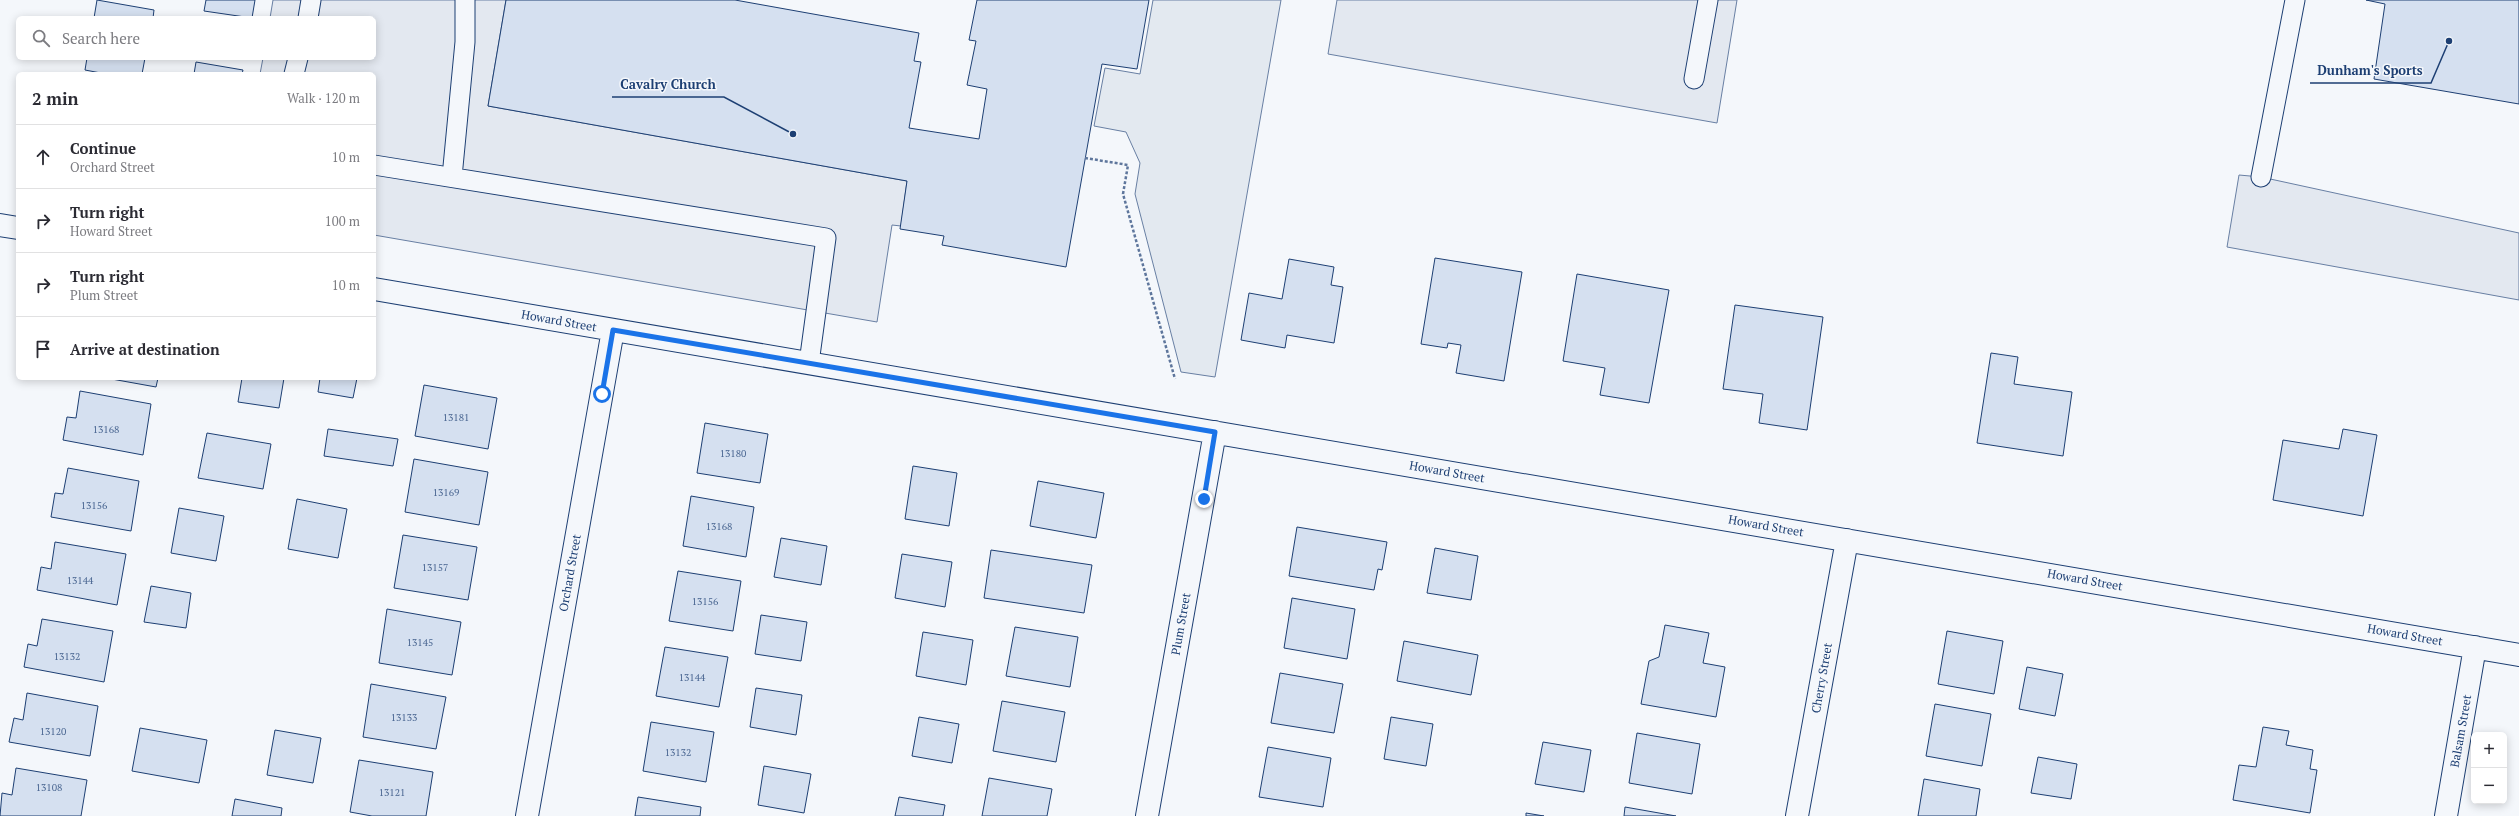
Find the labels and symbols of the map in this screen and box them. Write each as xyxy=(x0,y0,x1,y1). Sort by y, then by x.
callout: Dunham's Sports xyxy=(2310,58,2431,83)
text: Dunham's Sports xyxy=(2317,61,2423,79)
callout: Cavalry Church xyxy=(612,72,724,97)
text: Cavalry Church xyxy=(620,75,716,93)
street label: Howard Street xyxy=(520,307,598,335)
route start xyxy=(593,385,611,403)
house number: 13181 xyxy=(443,411,469,424)
house number: 13168 xyxy=(93,423,119,436)
house number: 13180 xyxy=(720,447,746,460)
street label: Howard Street xyxy=(1408,458,1486,486)
house number: 13169 xyxy=(433,486,459,499)
route end xyxy=(1195,490,1213,508)
house number: 13156 xyxy=(81,499,108,512)
street label: Howard Street xyxy=(1727,512,1805,540)
house number: 13168 xyxy=(706,520,732,533)
street label: Orchard Street xyxy=(555,532,584,613)
house number: 13157 xyxy=(422,561,448,574)
street label: Howard Street xyxy=(2046,566,2124,594)
house number: 13144 xyxy=(67,574,94,587)
street label: Plum Street xyxy=(1168,591,1193,656)
house number: 13156 xyxy=(692,595,719,608)
street label: Howard Street xyxy=(2366,621,2444,649)
house number: 13145 xyxy=(407,636,433,649)
street label: Cherry Street xyxy=(1808,641,1835,714)
house number: 13132 xyxy=(54,650,80,663)
house number: 13144 xyxy=(679,671,706,684)
street label: Balsam Street xyxy=(2447,693,2474,768)
house number: 13133 xyxy=(391,711,417,724)
house number: 13120 xyxy=(40,725,66,738)
house number: 13132 xyxy=(665,746,691,759)
house number: 13108 xyxy=(36,781,62,794)
house number: 13121 xyxy=(379,786,405,799)

